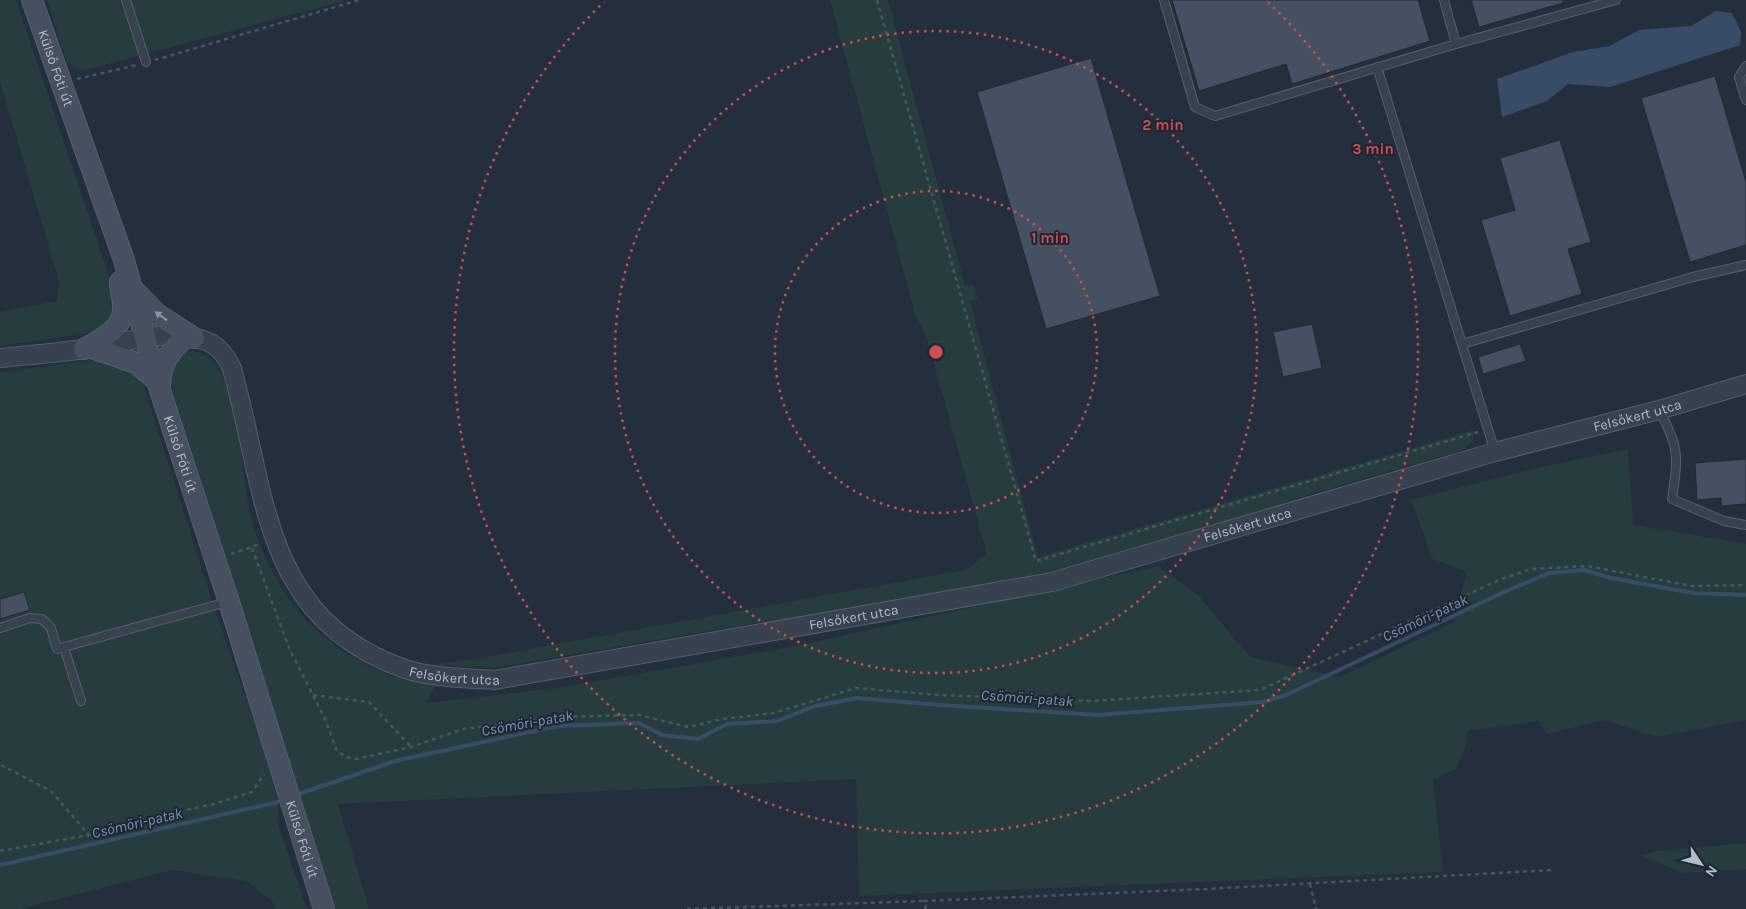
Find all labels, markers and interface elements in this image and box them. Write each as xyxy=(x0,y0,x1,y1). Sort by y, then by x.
street label: Külső Fóti út xyxy=(34,27,77,109)
text: 2 min xyxy=(1142,116,1184,134)
text: 3 min xyxy=(1352,140,1394,158)
text: 1 min xyxy=(1031,229,1069,247)
one-way arrow xyxy=(154,311,168,321)
centre of rings xyxy=(927,343,945,361)
street label: Felsőkert utca xyxy=(1592,396,1684,435)
street label: Külső Fóti út xyxy=(160,413,201,495)
street label: Felsőkert utca xyxy=(1202,504,1293,546)
water label: Csömöri-patak xyxy=(1379,590,1471,646)
street label: Felsőkert utca xyxy=(808,601,900,634)
street label: Felsőkert utca xyxy=(407,663,501,689)
water label: Csömöri-patak xyxy=(980,686,1074,710)
water label: Csömöri-patak xyxy=(480,706,574,740)
street label: Külső Fóti út xyxy=(282,798,322,880)
water label: Csömöri-patak xyxy=(90,804,184,842)
north arrow xyxy=(1676,839,1726,889)
text: N xyxy=(1701,862,1721,880)

